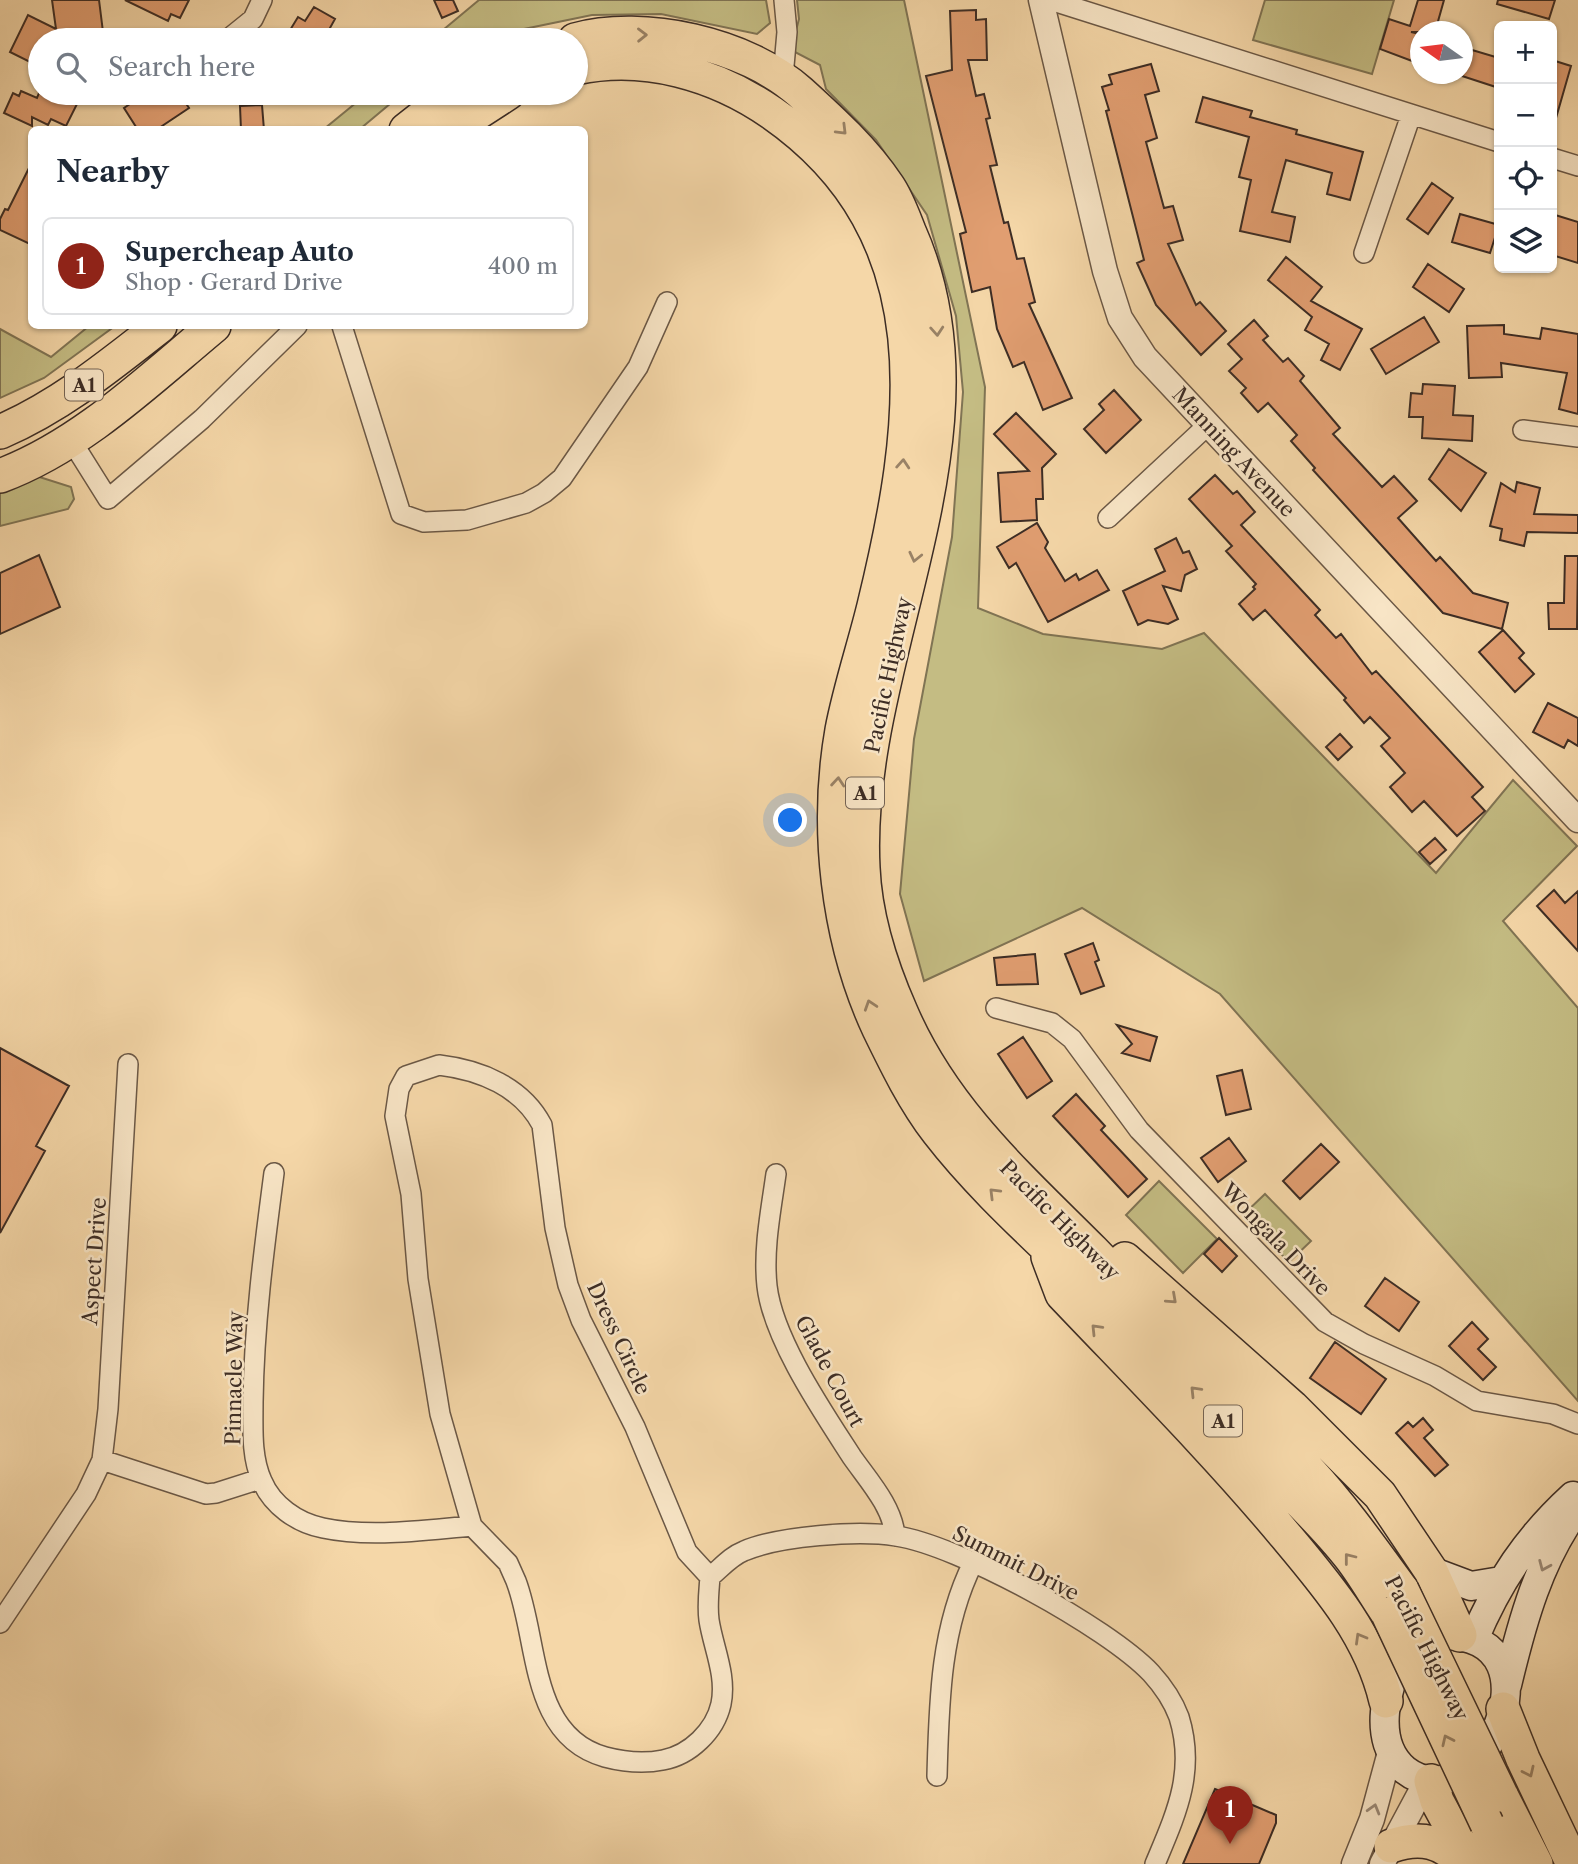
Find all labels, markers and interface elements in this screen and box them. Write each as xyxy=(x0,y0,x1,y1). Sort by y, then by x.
north arrow xyxy=(1410,21,1473,84)
map controls xyxy=(1494,21,1557,273)
button: + xyxy=(1494,21,1557,84)
search box xyxy=(28,28,588,105)
one-way arrow xyxy=(637,28,648,43)
icon: search xyxy=(52,48,90,86)
text: Search here xyxy=(108,51,255,83)
button: − xyxy=(1494,84,1557,147)
one-way arrow xyxy=(833,121,846,134)
button: locate xyxy=(1494,147,1557,210)
text: Nearby xyxy=(56,153,169,190)
button: layers xyxy=(1494,210,1557,273)
text: Supercheap Auto xyxy=(125,236,354,268)
text: 1 xyxy=(76,252,86,280)
text: 400 m xyxy=(488,252,558,280)
text: Shop · Gerard Drive xyxy=(125,268,343,296)
one-way arrow xyxy=(929,326,944,337)
road number: A1 xyxy=(65,370,103,400)
street label: Manning Avenue xyxy=(1167,382,1301,522)
one-way arrow xyxy=(895,458,910,469)
one-way arrow xyxy=(908,551,923,563)
street label: Pacific Highway xyxy=(859,594,917,755)
one-way arrow xyxy=(830,777,845,788)
road number: A1 xyxy=(846,778,884,808)
your location xyxy=(773,803,807,837)
one-way arrow xyxy=(864,1000,879,1012)
street label: Pacific Highway xyxy=(995,1155,1125,1285)
street label: Wongala Drive xyxy=(1215,1177,1336,1300)
one-way arrow xyxy=(990,1189,1003,1202)
street label: Aspect Drive xyxy=(77,1196,111,1327)
street label: Dress Circle xyxy=(582,1278,656,1398)
one-way arrow xyxy=(1164,1291,1177,1304)
street label: Pinnacle Way xyxy=(220,1310,248,1446)
street label: Glade Court xyxy=(790,1311,870,1432)
one-way arrow xyxy=(1092,1325,1104,1338)
one-way arrow xyxy=(1190,1387,1203,1400)
road number: A1 xyxy=(1204,1406,1242,1436)
street label: Summit Drive xyxy=(949,1520,1083,1606)
one-way arrow xyxy=(1345,1553,1358,1566)
one-way arrow xyxy=(1538,1558,1552,1571)
street label: Pacific Highway xyxy=(1380,1571,1474,1725)
one-way arrow xyxy=(1355,1633,1368,1646)
one-way arrow xyxy=(1441,1735,1455,1747)
one-way arrow xyxy=(1521,1765,1535,1777)
pin: 1 xyxy=(1207,1786,1253,1844)
one-way arrow xyxy=(1366,1803,1381,1815)

